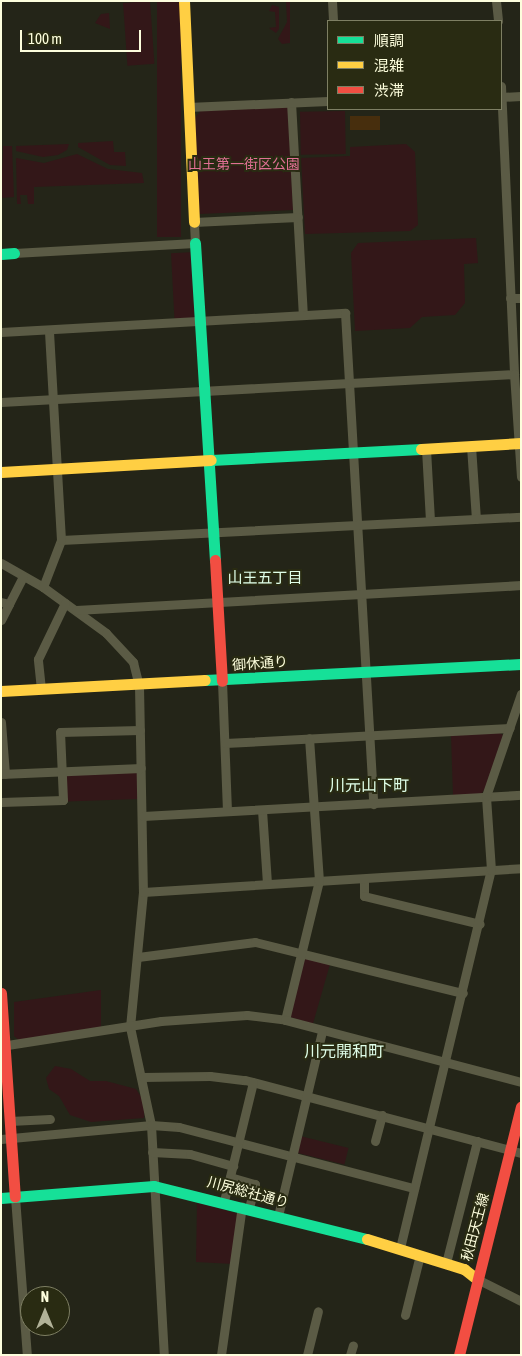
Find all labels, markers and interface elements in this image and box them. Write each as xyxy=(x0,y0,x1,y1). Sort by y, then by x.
scale bar xyxy=(22,20,144,52)
legend xyxy=(327,20,502,110)
text: 100 m xyxy=(28,30,62,47)
text: 順調 xyxy=(374,32,404,49)
text: 混雑 xyxy=(374,57,404,74)
text: 渋滞 xyxy=(374,82,404,99)
park label: 山王第一街区公園 xyxy=(188,156,300,172)
district label: 山王五丁目 xyxy=(228,569,302,587)
street label: 御休通り xyxy=(231,653,289,673)
district label: 川元山下町 xyxy=(329,775,409,795)
district label: 川元開和町 xyxy=(304,1041,384,1061)
street label: 川尻総社通り xyxy=(205,1173,291,1211)
street label: 秋田天王線 xyxy=(458,1191,492,1263)
north arrow xyxy=(20,1286,70,1336)
text: N xyxy=(41,1289,49,1305)

